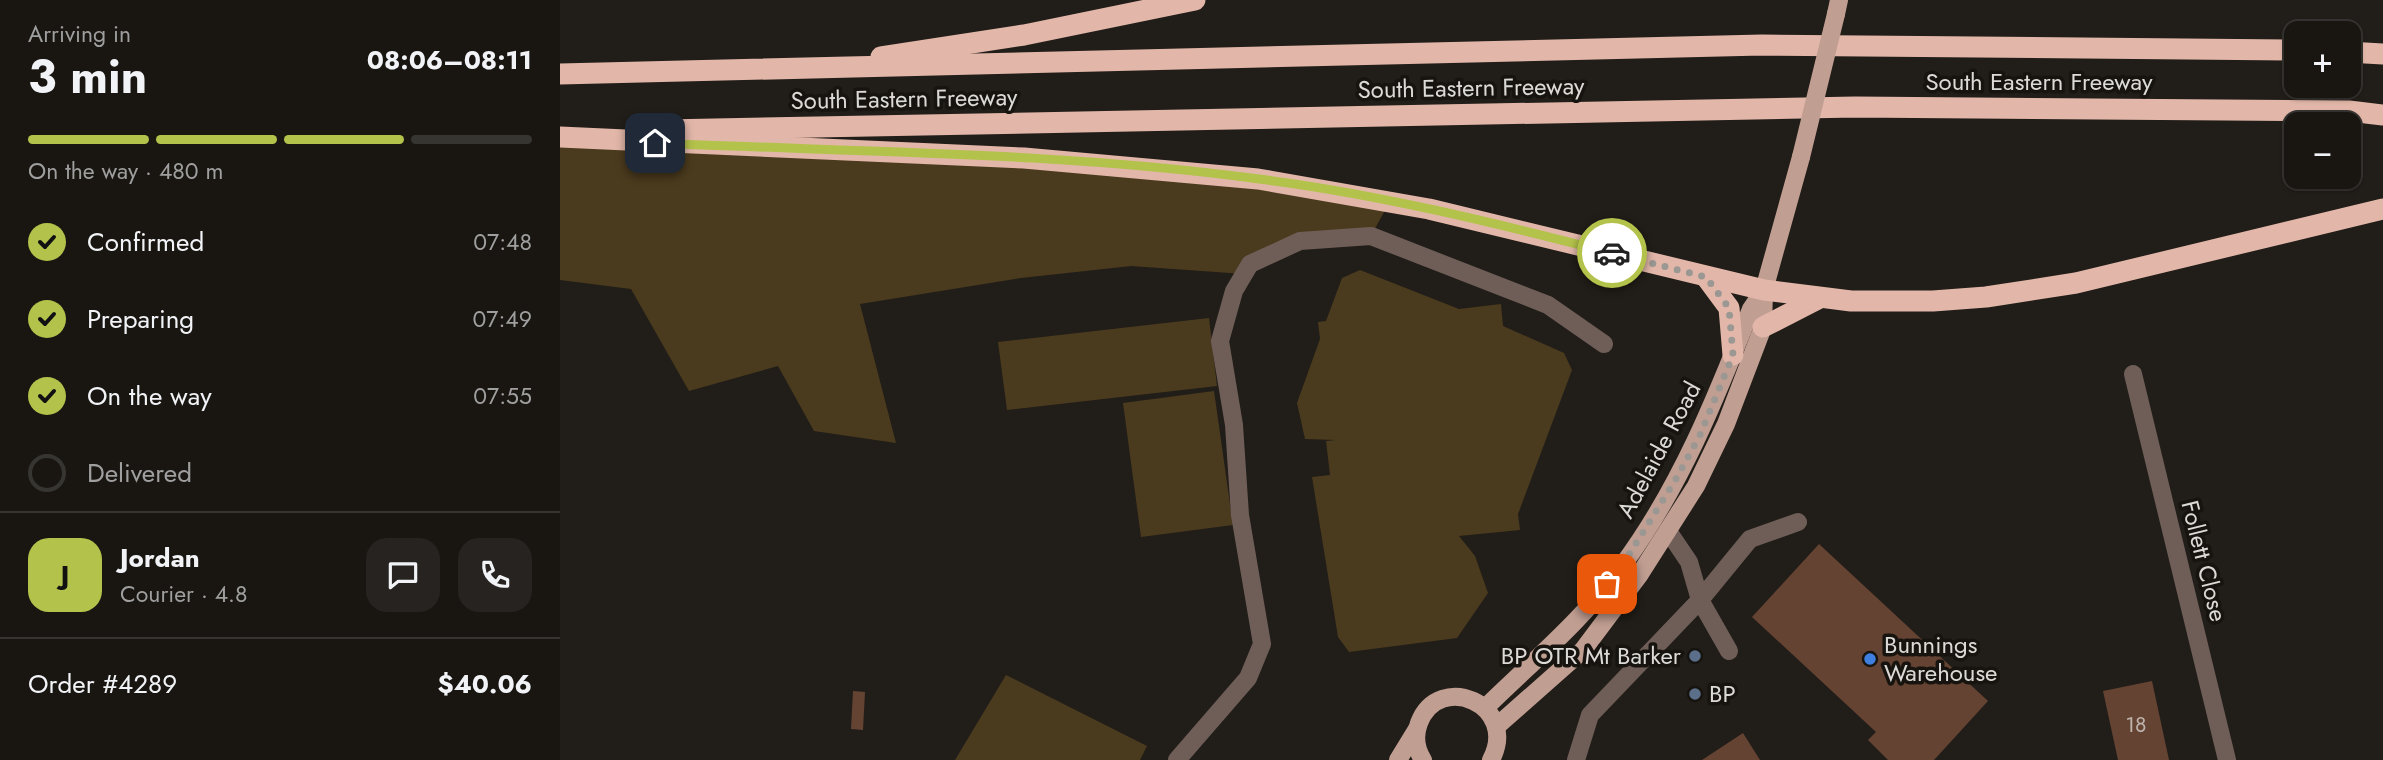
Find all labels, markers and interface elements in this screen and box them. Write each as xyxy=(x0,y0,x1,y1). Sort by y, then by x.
text: Arriving in xyxy=(28,17,131,51)
map controls xyxy=(2284,21,2361,189)
button: + xyxy=(2284,21,2361,98)
text: 08:06–08:11 xyxy=(367,41,532,79)
text: 3 min xyxy=(28,44,147,110)
street label: South Eastern Freeway xyxy=(1925,64,2153,99)
street label: South Eastern Freeway xyxy=(1357,68,1585,107)
street label: South Eastern Freeway xyxy=(790,79,1018,118)
button: − xyxy=(2284,112,2361,189)
pin xyxy=(625,113,685,173)
icon: home xyxy=(636,124,674,162)
text: On the way · 480 m xyxy=(28,154,224,188)
courier xyxy=(1577,218,1647,288)
icon: check xyxy=(28,223,66,261)
text: Confirmed xyxy=(87,223,204,261)
text: 07:48 xyxy=(473,225,532,259)
icon: car xyxy=(1593,234,1631,272)
icon: check xyxy=(28,300,66,338)
text: Preparing xyxy=(87,300,194,338)
text: 07:49 xyxy=(473,302,532,336)
street label: Adelaide Road xyxy=(1608,375,1709,524)
icon: check xyxy=(28,377,66,415)
text: On the way xyxy=(87,377,212,415)
text: 07:55 xyxy=(473,379,532,413)
text: Delivered xyxy=(87,454,192,492)
street label: Follett Close xyxy=(2173,497,2236,625)
button: chat xyxy=(366,538,440,612)
button: phone xyxy=(458,538,532,612)
text: Jordan xyxy=(120,539,200,577)
pin xyxy=(1577,554,1637,614)
text: J xyxy=(61,556,69,594)
icon: bag xyxy=(1588,565,1626,603)
text: Courier · 4.8 xyxy=(120,577,248,611)
place label: Bunnings Warehouse xyxy=(1884,627,1997,690)
place label: BP OTR Mt Barker xyxy=(1501,638,1682,673)
marker: BP OTR Mt Barker xyxy=(1687,648,1703,664)
marker: Bunnings Warehouse xyxy=(1862,651,1878,667)
text: Order #4289 xyxy=(28,665,177,703)
text: $40.06 xyxy=(437,665,532,703)
place label: BP xyxy=(1709,676,1736,711)
marker: BP xyxy=(1687,686,1703,702)
house number: 18 xyxy=(2126,710,2146,740)

